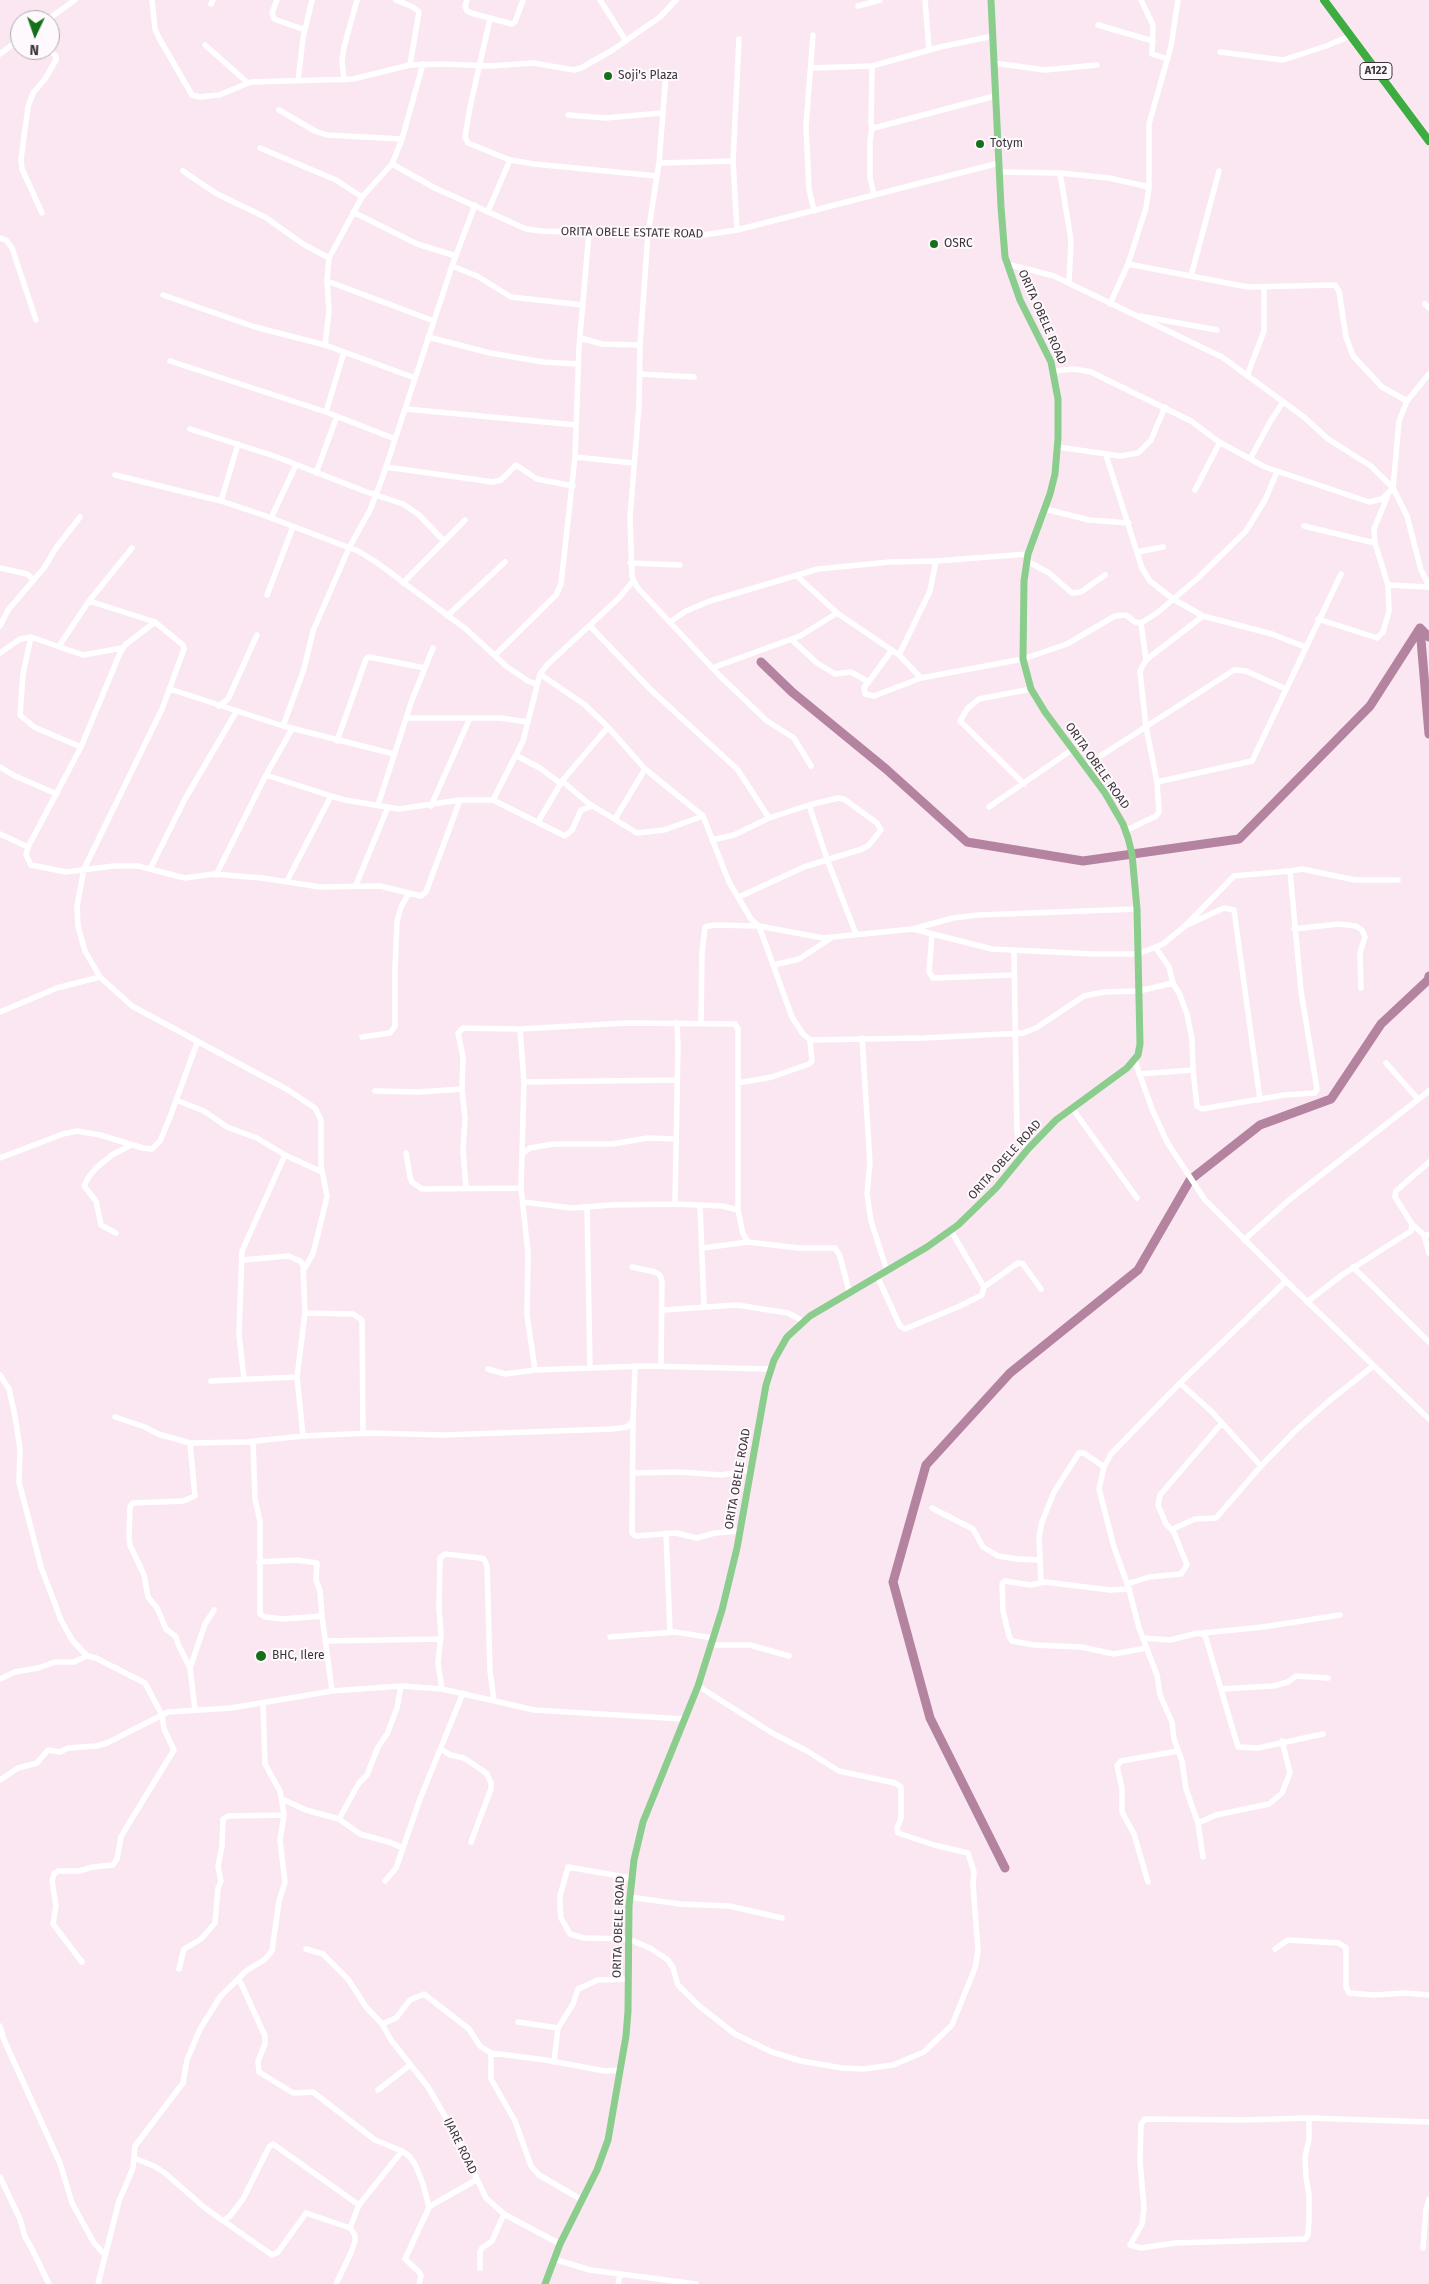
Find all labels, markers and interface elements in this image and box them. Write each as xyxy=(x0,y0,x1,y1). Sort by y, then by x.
north arrow xyxy=(10,10,60,60)
text: N xyxy=(29,41,39,58)
road number: A122 xyxy=(1360,62,1392,80)
place label: Soji's Plaza xyxy=(618,69,678,83)
marker: Soji's Plaza xyxy=(602,70,614,82)
place label: Totym xyxy=(990,137,1023,151)
marker: Totym xyxy=(974,138,986,150)
street label: ORITA OBELE ESTATE ROAD xyxy=(561,225,703,241)
place label: OSRC xyxy=(944,237,973,251)
marker: OSRC xyxy=(928,238,940,250)
street label: ORITA OBELE ROAD xyxy=(1015,267,1069,367)
street label: ORITA OBELE ROAD xyxy=(1062,720,1132,812)
street label: ORITA OBELE ROAD xyxy=(965,1117,1045,1203)
street label: ORITA OBELE ROAD xyxy=(722,1427,754,1531)
marker: BHC, Ilere xyxy=(254,1649,268,1663)
place label: BHC, Ilere xyxy=(272,1649,325,1663)
street label: ORITA OBELE ROAD xyxy=(610,1876,628,1978)
street label: IJARE ROAD xyxy=(440,2115,480,2177)

